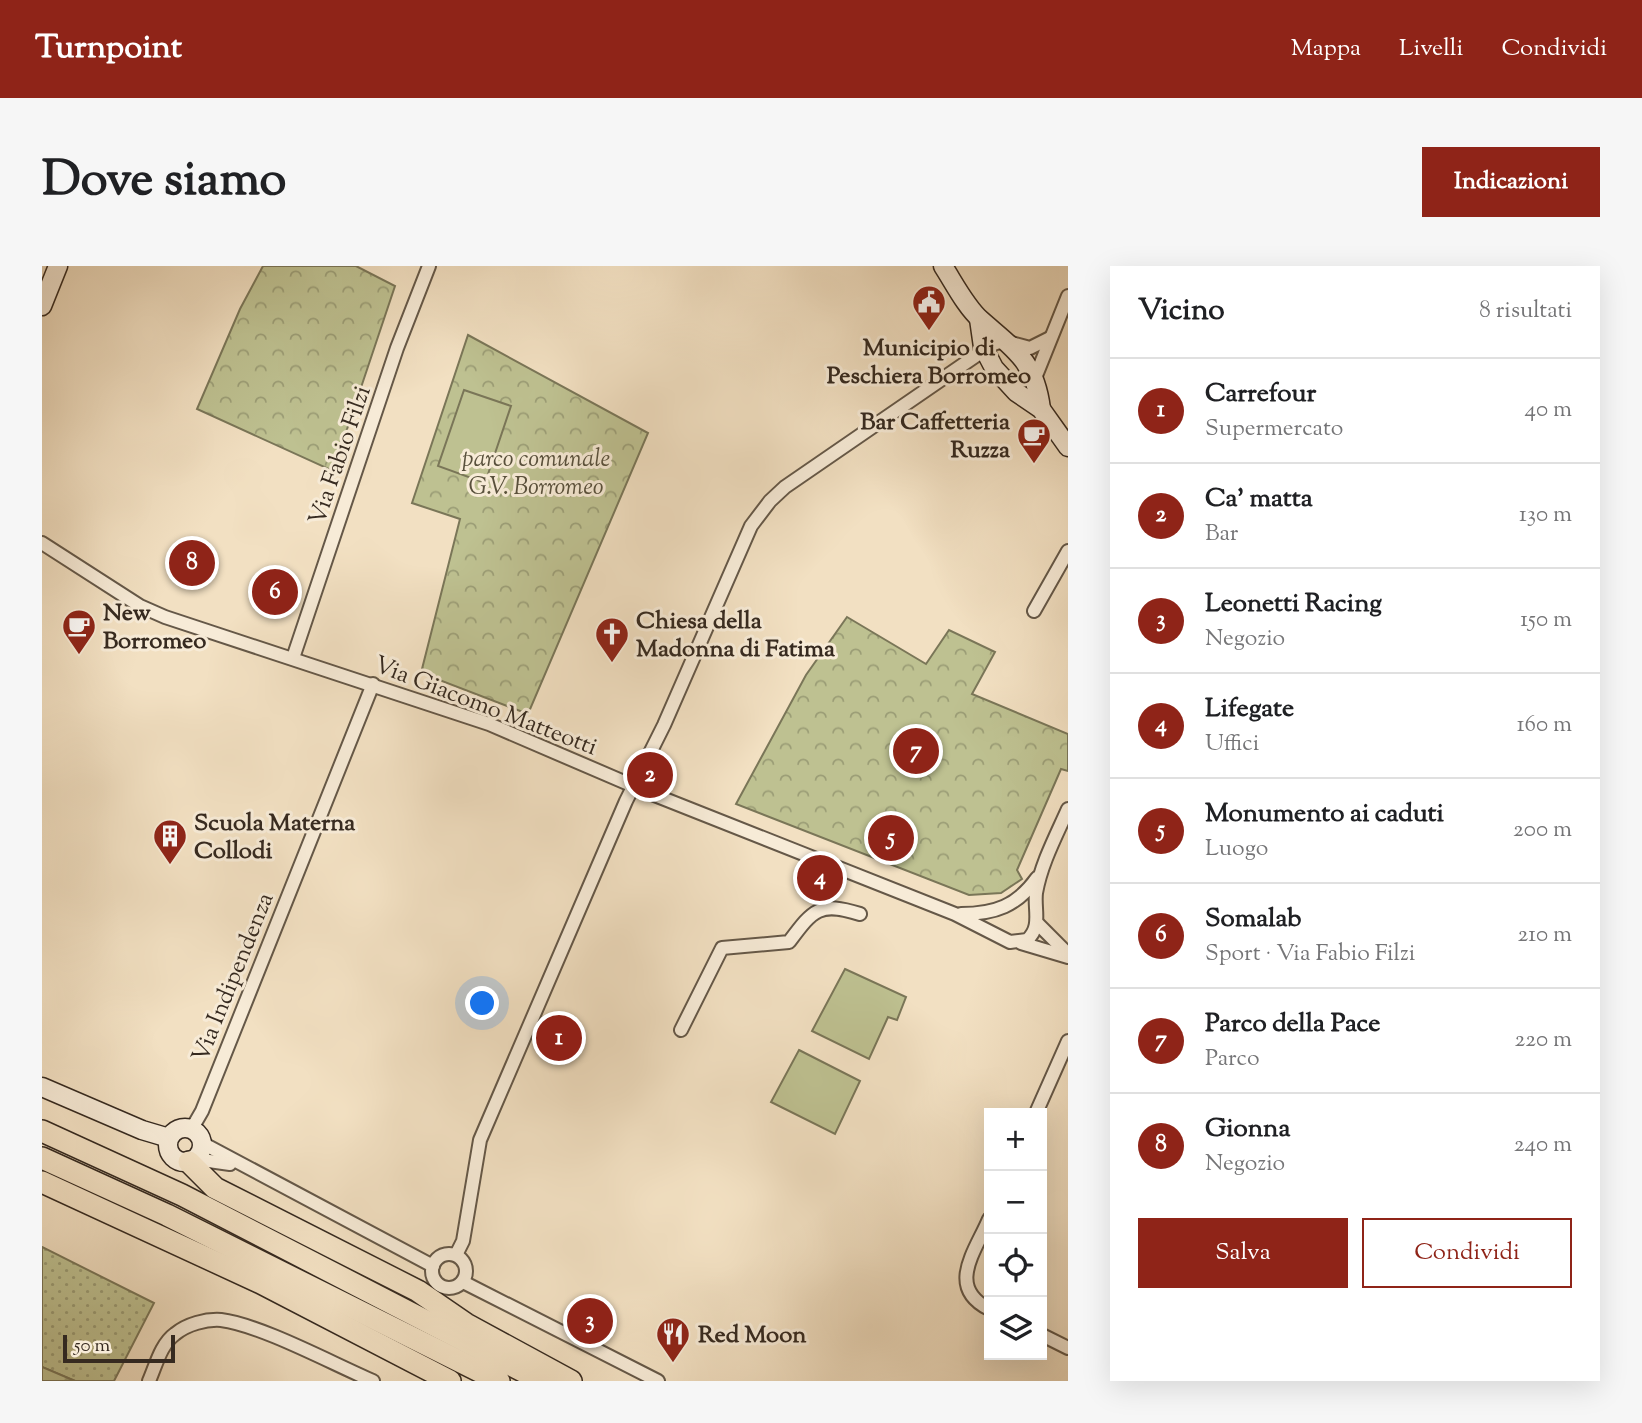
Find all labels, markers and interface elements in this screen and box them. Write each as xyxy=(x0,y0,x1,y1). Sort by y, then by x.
text: Turnpoint xyxy=(35,25,182,73)
text: Mappa xyxy=(1291,32,1361,66)
text: Livelli xyxy=(1399,32,1463,66)
text: Condividi xyxy=(1501,32,1607,66)
text: Dove siamo xyxy=(42,147,286,217)
button: Indicazioni xyxy=(1422,147,1600,217)
public building icon: Municipio di Peschiera Borromeo xyxy=(910,283,948,332)
text: Vicino xyxy=(1138,290,1225,333)
text: 8 risultati xyxy=(1479,295,1572,328)
place label: Municipio di Peschiera Borromeo xyxy=(827,332,1031,394)
text: Carrefour xyxy=(1205,376,1316,413)
street label: Via Fabio Filzi xyxy=(301,381,381,530)
text: 1 xyxy=(1157,394,1165,427)
text: 40 m xyxy=(1525,394,1572,427)
place label: Bar Caffetteria Ruzza xyxy=(860,406,1011,468)
text: Supermercato xyxy=(1205,413,1343,446)
cafe icon: Bar Caffetteria Ruzza xyxy=(1015,416,1053,465)
park label: parco comunale G.V. Borromeo xyxy=(462,443,610,505)
text: Ca' matta xyxy=(1205,481,1313,518)
text: 2 xyxy=(1156,499,1166,532)
text: 130 m xyxy=(1519,499,1572,532)
text: Bar xyxy=(1205,518,1238,551)
pin: 8 xyxy=(169,537,215,589)
pin: 6 xyxy=(252,566,298,618)
text: Leonetti Racing xyxy=(1205,586,1382,623)
place label: New Borromeo xyxy=(103,597,206,659)
text: 3 xyxy=(1156,604,1166,637)
text: 150 m xyxy=(1520,604,1572,637)
place label: Chiesa della Madonna di Fatima xyxy=(636,605,836,667)
cafe icon: New Borromeo xyxy=(60,607,98,656)
church icon: Chiesa della Madonna di Fatima xyxy=(593,615,631,664)
text: Negozio xyxy=(1205,623,1285,656)
street label: Via Giacomo Matteotti xyxy=(369,649,602,765)
text: Lifegate xyxy=(1205,691,1294,728)
text: 4 xyxy=(1155,709,1167,742)
text: 160 m xyxy=(1517,709,1572,742)
pin: 7 xyxy=(893,725,939,777)
text: Uffici xyxy=(1205,728,1259,761)
pin: 2 xyxy=(627,749,673,801)
text: Monumento ai caduti xyxy=(1205,796,1444,833)
place label: Scuola Materna Collodi xyxy=(194,807,356,869)
pin: 5 xyxy=(868,812,914,864)
text: 5 xyxy=(1157,814,1165,847)
text: 200 m xyxy=(1513,814,1572,847)
building icon: Scuola Materna Collodi xyxy=(151,817,189,866)
text: Luogo xyxy=(1205,833,1268,866)
pin: 4 xyxy=(797,852,843,904)
street label: Via Indipendenza xyxy=(184,888,283,1068)
text: Somalab xyxy=(1205,901,1301,938)
text: 6 xyxy=(1155,919,1167,952)
text: 210 m xyxy=(1518,919,1572,952)
text: Sport · Via Fabio Filzi xyxy=(1205,938,1415,971)
your location xyxy=(465,986,499,1020)
text: Parco della Pace xyxy=(1205,1006,1380,1043)
pin: 1 xyxy=(536,1012,582,1064)
text: 7 xyxy=(1155,1024,1167,1057)
text: 220 m xyxy=(1514,1024,1572,1057)
text: Parco xyxy=(1205,1043,1260,1076)
map controls xyxy=(984,1108,1047,1360)
button: + xyxy=(984,1108,1047,1171)
text: Gionna xyxy=(1205,1111,1290,1148)
text: 8 xyxy=(1155,1129,1167,1162)
text: 240 m xyxy=(1514,1129,1572,1162)
text: Negozio xyxy=(1205,1148,1285,1181)
button: − xyxy=(984,1171,1047,1234)
button: Salva xyxy=(1138,1218,1348,1288)
button: Condividi xyxy=(1362,1218,1572,1288)
button: locate xyxy=(984,1234,1047,1297)
pin: 3 xyxy=(567,1295,613,1347)
button: layers xyxy=(984,1297,1047,1360)
restaurant icon: Red Moon xyxy=(654,1315,692,1364)
place label: Red Moon xyxy=(698,1319,807,1353)
scale bar xyxy=(63,1332,175,1364)
text: 50 m xyxy=(74,1333,110,1360)

